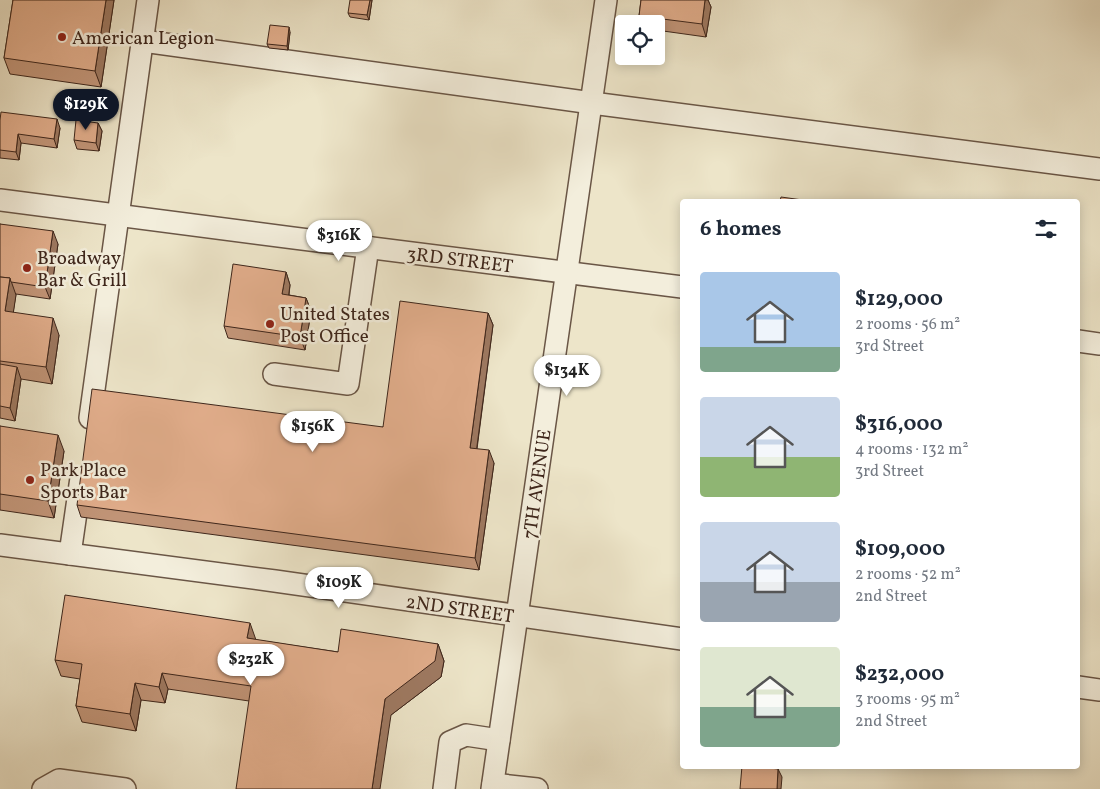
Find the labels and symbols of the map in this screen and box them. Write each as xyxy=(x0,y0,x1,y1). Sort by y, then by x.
place label: American Legion xyxy=(72,26,215,52)
marker: American Legion xyxy=(56,31,68,43)
pin: $129K xyxy=(51,88,121,131)
pin: $316K xyxy=(304,220,374,262)
street label: 3RD STREET xyxy=(405,242,515,280)
place label: Broadway Bar & Grill xyxy=(37,246,127,294)
marker: Broadway Bar & Grill xyxy=(21,262,33,274)
place label: United States Post Office xyxy=(280,302,390,350)
marker: United States Post Office xyxy=(264,318,276,330)
pin: $134K xyxy=(532,354,602,397)
pin: $156K xyxy=(278,410,348,453)
street label: 7TH AVENUE xyxy=(517,428,559,541)
place label: Park Place Sports Bar xyxy=(40,458,127,506)
marker: Park Place Sports Bar xyxy=(24,474,36,486)
pin: $109K xyxy=(304,566,374,609)
street label: 2ND STREET xyxy=(404,590,515,630)
pin: $232K xyxy=(216,644,286,686)

